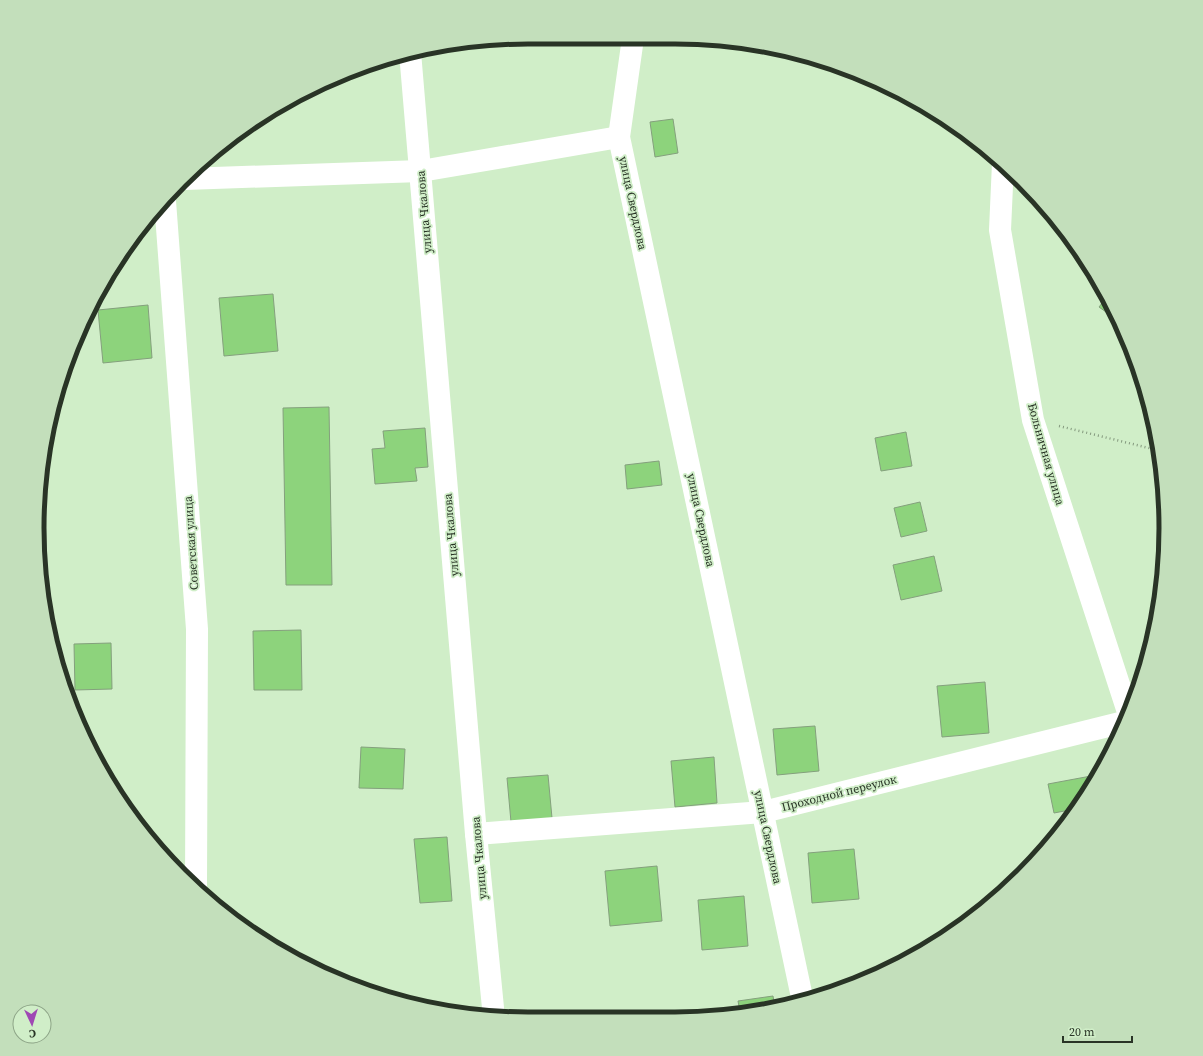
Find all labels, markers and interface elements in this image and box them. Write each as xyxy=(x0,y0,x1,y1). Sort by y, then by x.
street label: улица Свердлова xyxy=(615,155,651,252)
street label: улица Чкалова xyxy=(412,169,436,254)
street label: Больничная улица xyxy=(1024,401,1068,508)
street label: улица Свердлова xyxy=(683,472,719,569)
street label: улица Чкалова xyxy=(439,492,463,577)
street label: Советская улица xyxy=(180,495,202,591)
street label: Проходной переулок xyxy=(780,771,899,815)
street label: улица Свердлова xyxy=(750,789,786,886)
street label: улица Чкалова xyxy=(467,815,491,900)
north arrow xyxy=(12,1004,52,1044)
scale bar xyxy=(1063,1018,1132,1044)
text: 20 m xyxy=(1069,1024,1095,1040)
text: С xyxy=(29,1026,37,1041)

